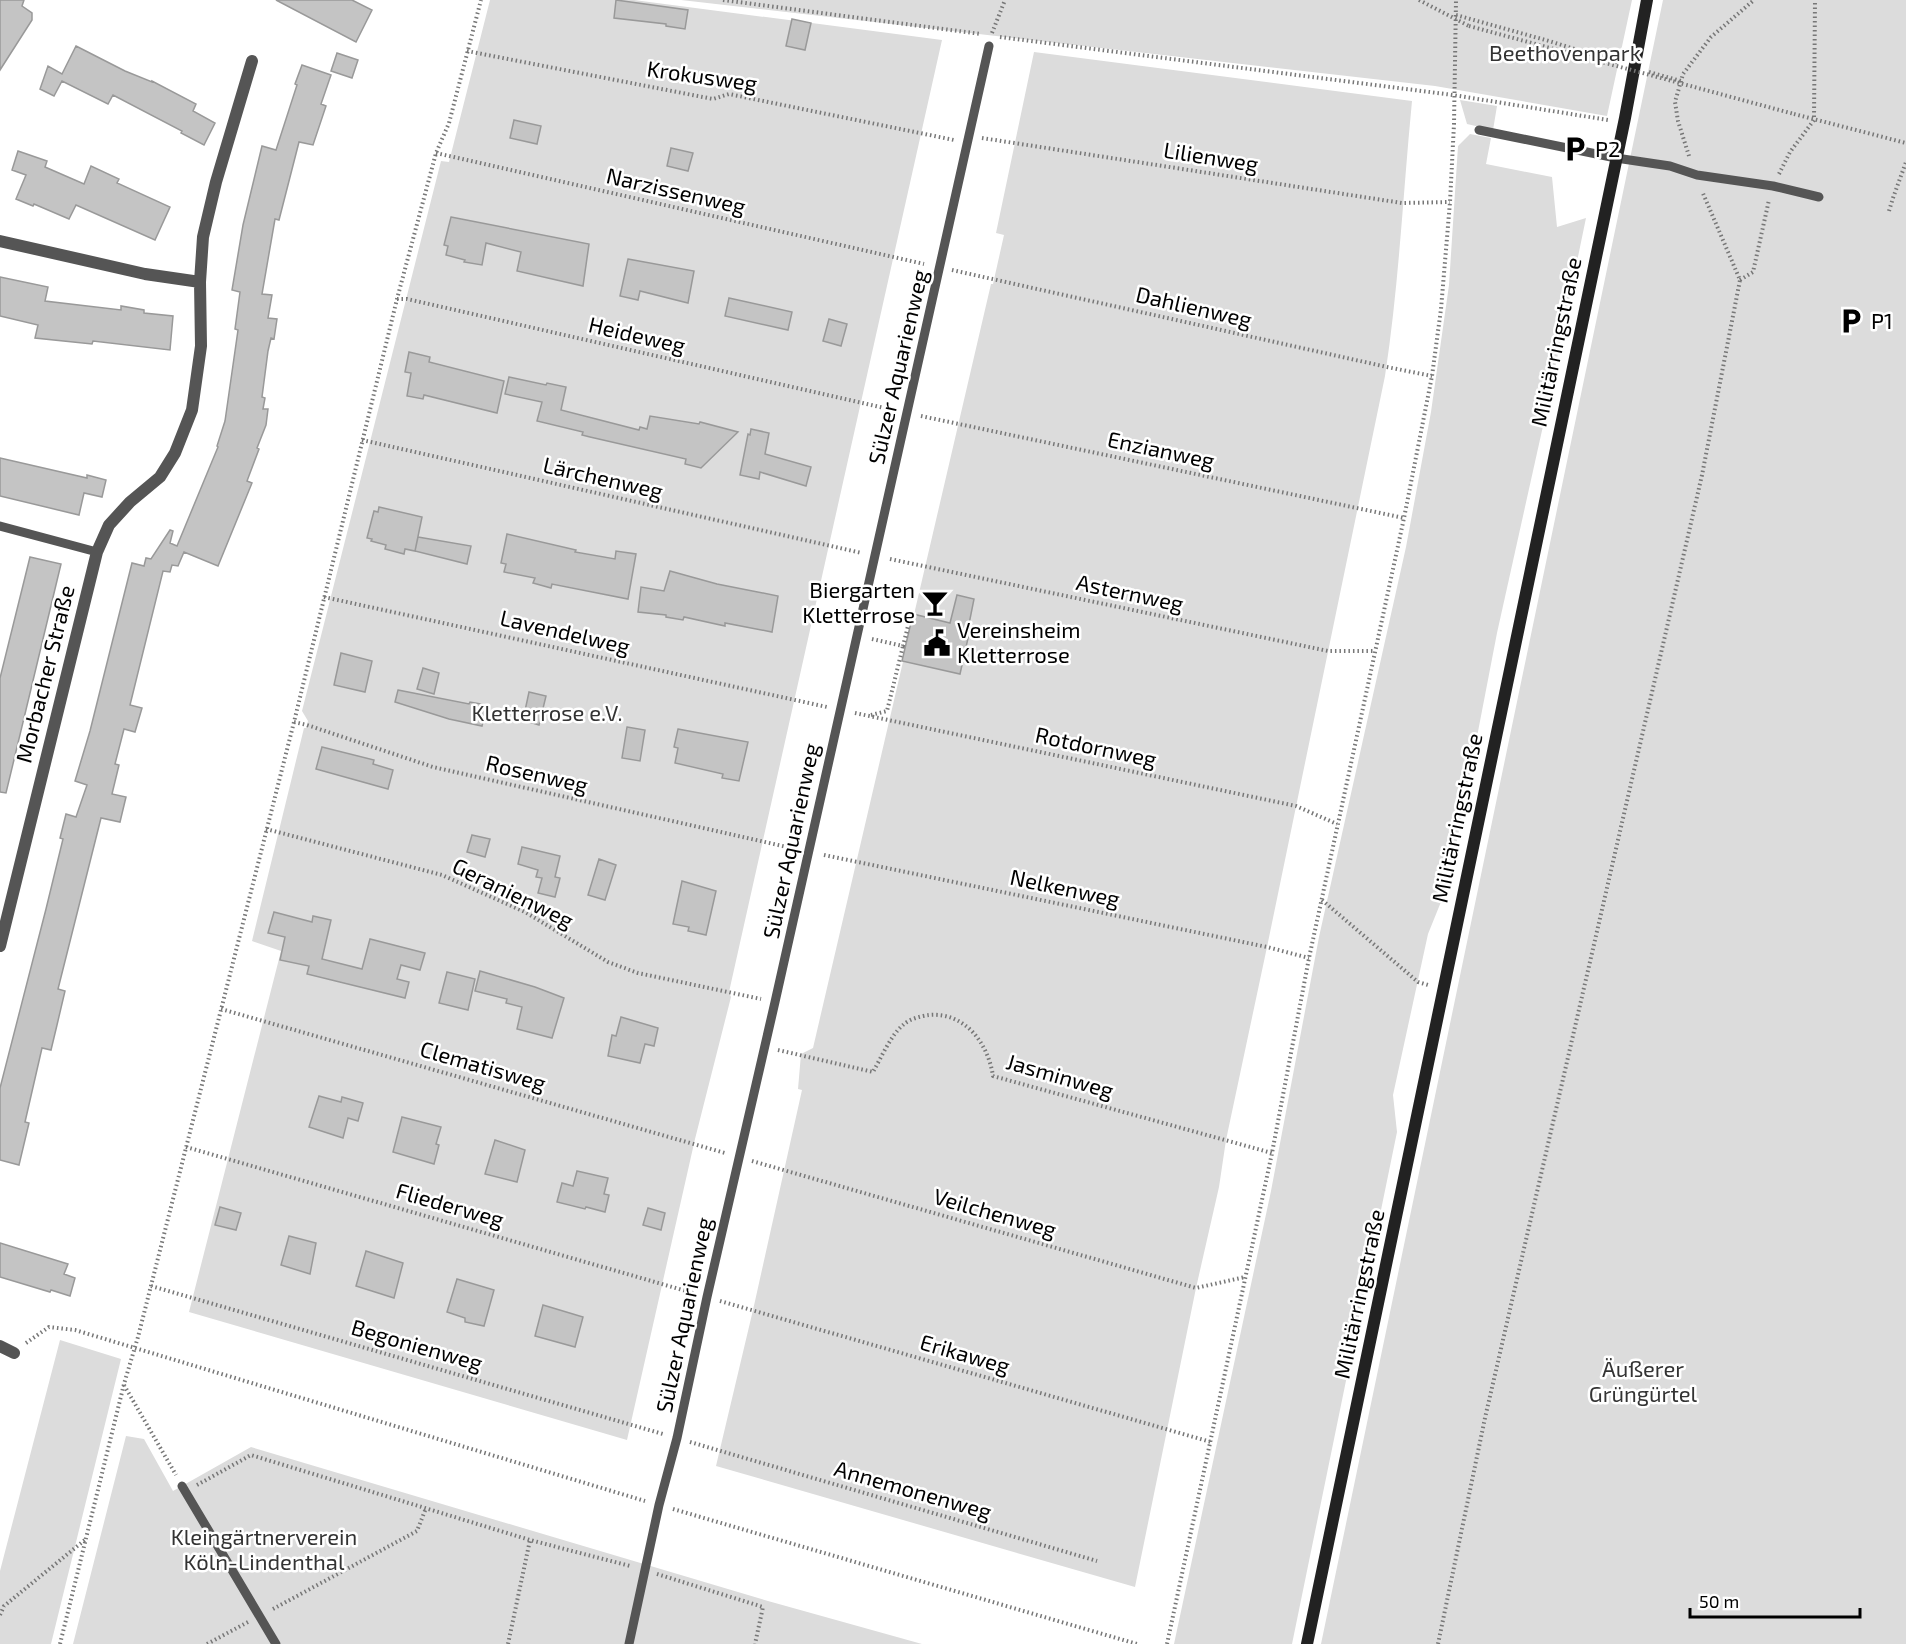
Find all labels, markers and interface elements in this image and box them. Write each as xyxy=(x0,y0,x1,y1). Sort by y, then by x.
park label: Beethovenpark xyxy=(1489,39,1641,65)
street label: Krokusweg xyxy=(645,54,759,96)
parking icon: P2 xyxy=(1560,134,1590,164)
place label: P2 xyxy=(1595,135,1620,161)
street label: Lilienweg xyxy=(1162,136,1260,176)
street label: Narzissenweg xyxy=(604,161,748,219)
street label: Militärringstraße xyxy=(1524,255,1586,429)
street label: Sülzer Aquarienweg xyxy=(862,267,932,467)
street label: Dahlienweg xyxy=(1134,280,1255,332)
parking icon: P1 xyxy=(1836,306,1866,336)
place label: P1 xyxy=(1871,307,1893,333)
street label: Heideweg xyxy=(586,310,688,358)
street label: Enzianweg xyxy=(1105,425,1217,473)
street label: Lärchenweg xyxy=(541,451,666,503)
street label: Asternweg xyxy=(1074,568,1186,616)
place label: Biergarten Kletterrose xyxy=(802,576,915,627)
street label: Morbacher Straße xyxy=(9,582,79,765)
bar icon: Biergarten Kletterrose xyxy=(920,588,950,618)
street label: Lavendelweg xyxy=(498,603,633,659)
place label: Vereinsheim Kletterrose xyxy=(957,616,1080,667)
public building icon: Vereinsheim Kletterrose xyxy=(922,628,952,658)
park label: Kletterrose e.V. xyxy=(472,699,622,725)
street label: Rotdornweg xyxy=(1033,720,1159,772)
street label: Militärringstraße xyxy=(1425,731,1487,905)
street label: Sülzer Aquarienweg xyxy=(757,741,823,941)
street label: Rosenweg xyxy=(484,749,591,797)
street label: Geranienweg xyxy=(449,852,578,933)
street label: Nelkenweg xyxy=(1008,863,1122,911)
street label: Clematisweg xyxy=(417,1035,549,1095)
street label: Jasminweg xyxy=(1004,1047,1117,1103)
street label: Fliederweg xyxy=(393,1176,507,1232)
street label: Veilchenweg xyxy=(931,1182,1060,1242)
street label: Militärringstraße xyxy=(1327,1207,1389,1381)
street label: Sülzer Aquarienweg xyxy=(650,1215,716,1415)
street label: Begonienweg xyxy=(349,1313,486,1375)
street label: Erikaweg xyxy=(917,1328,1013,1378)
park label: Äußerer Grüngürtel xyxy=(1589,1355,1698,1406)
street label: Annemonenweg xyxy=(832,1454,995,1524)
park label: Kleingärtnerverein Köln-Lindenthal xyxy=(171,1523,357,1574)
scale bar xyxy=(1690,1581,1860,1619)
text: 50 m xyxy=(1699,1590,1739,1612)

